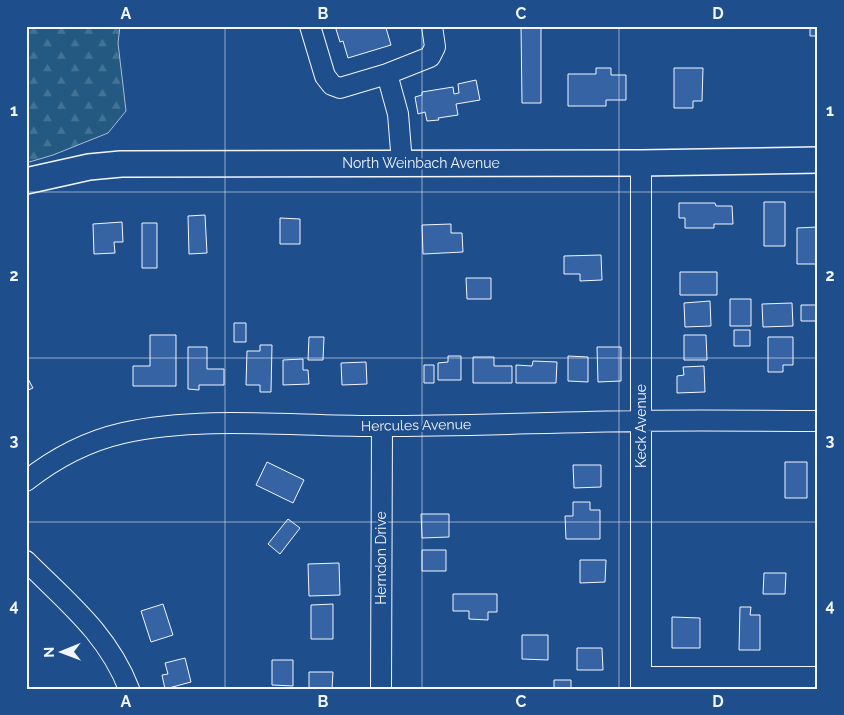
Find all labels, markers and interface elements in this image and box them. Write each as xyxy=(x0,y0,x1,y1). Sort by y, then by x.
text: A xyxy=(121,4,132,23)
text: B xyxy=(318,4,329,23)
text: C xyxy=(516,4,527,23)
text: D xyxy=(712,4,724,23)
text: 1 xyxy=(10,101,18,120)
text: 1 xyxy=(826,101,834,120)
street label: North Weinbach Avenue xyxy=(342,155,500,171)
text: 2 xyxy=(9,266,19,285)
text: 2 xyxy=(825,266,835,285)
street label: Keck Avenue xyxy=(633,384,649,468)
street label: Hercules Avenue xyxy=(361,416,471,434)
text: 3 xyxy=(10,431,19,450)
text: 3 xyxy=(826,431,835,450)
street label: Herndon Drive xyxy=(373,511,389,605)
text: 4 xyxy=(9,596,19,615)
text: 4 xyxy=(825,596,835,615)
north arrow xyxy=(38,628,88,678)
text: N xyxy=(41,647,57,658)
text: A xyxy=(121,692,132,711)
text: B xyxy=(318,692,329,711)
text: C xyxy=(516,692,527,711)
text: D xyxy=(712,692,724,711)

